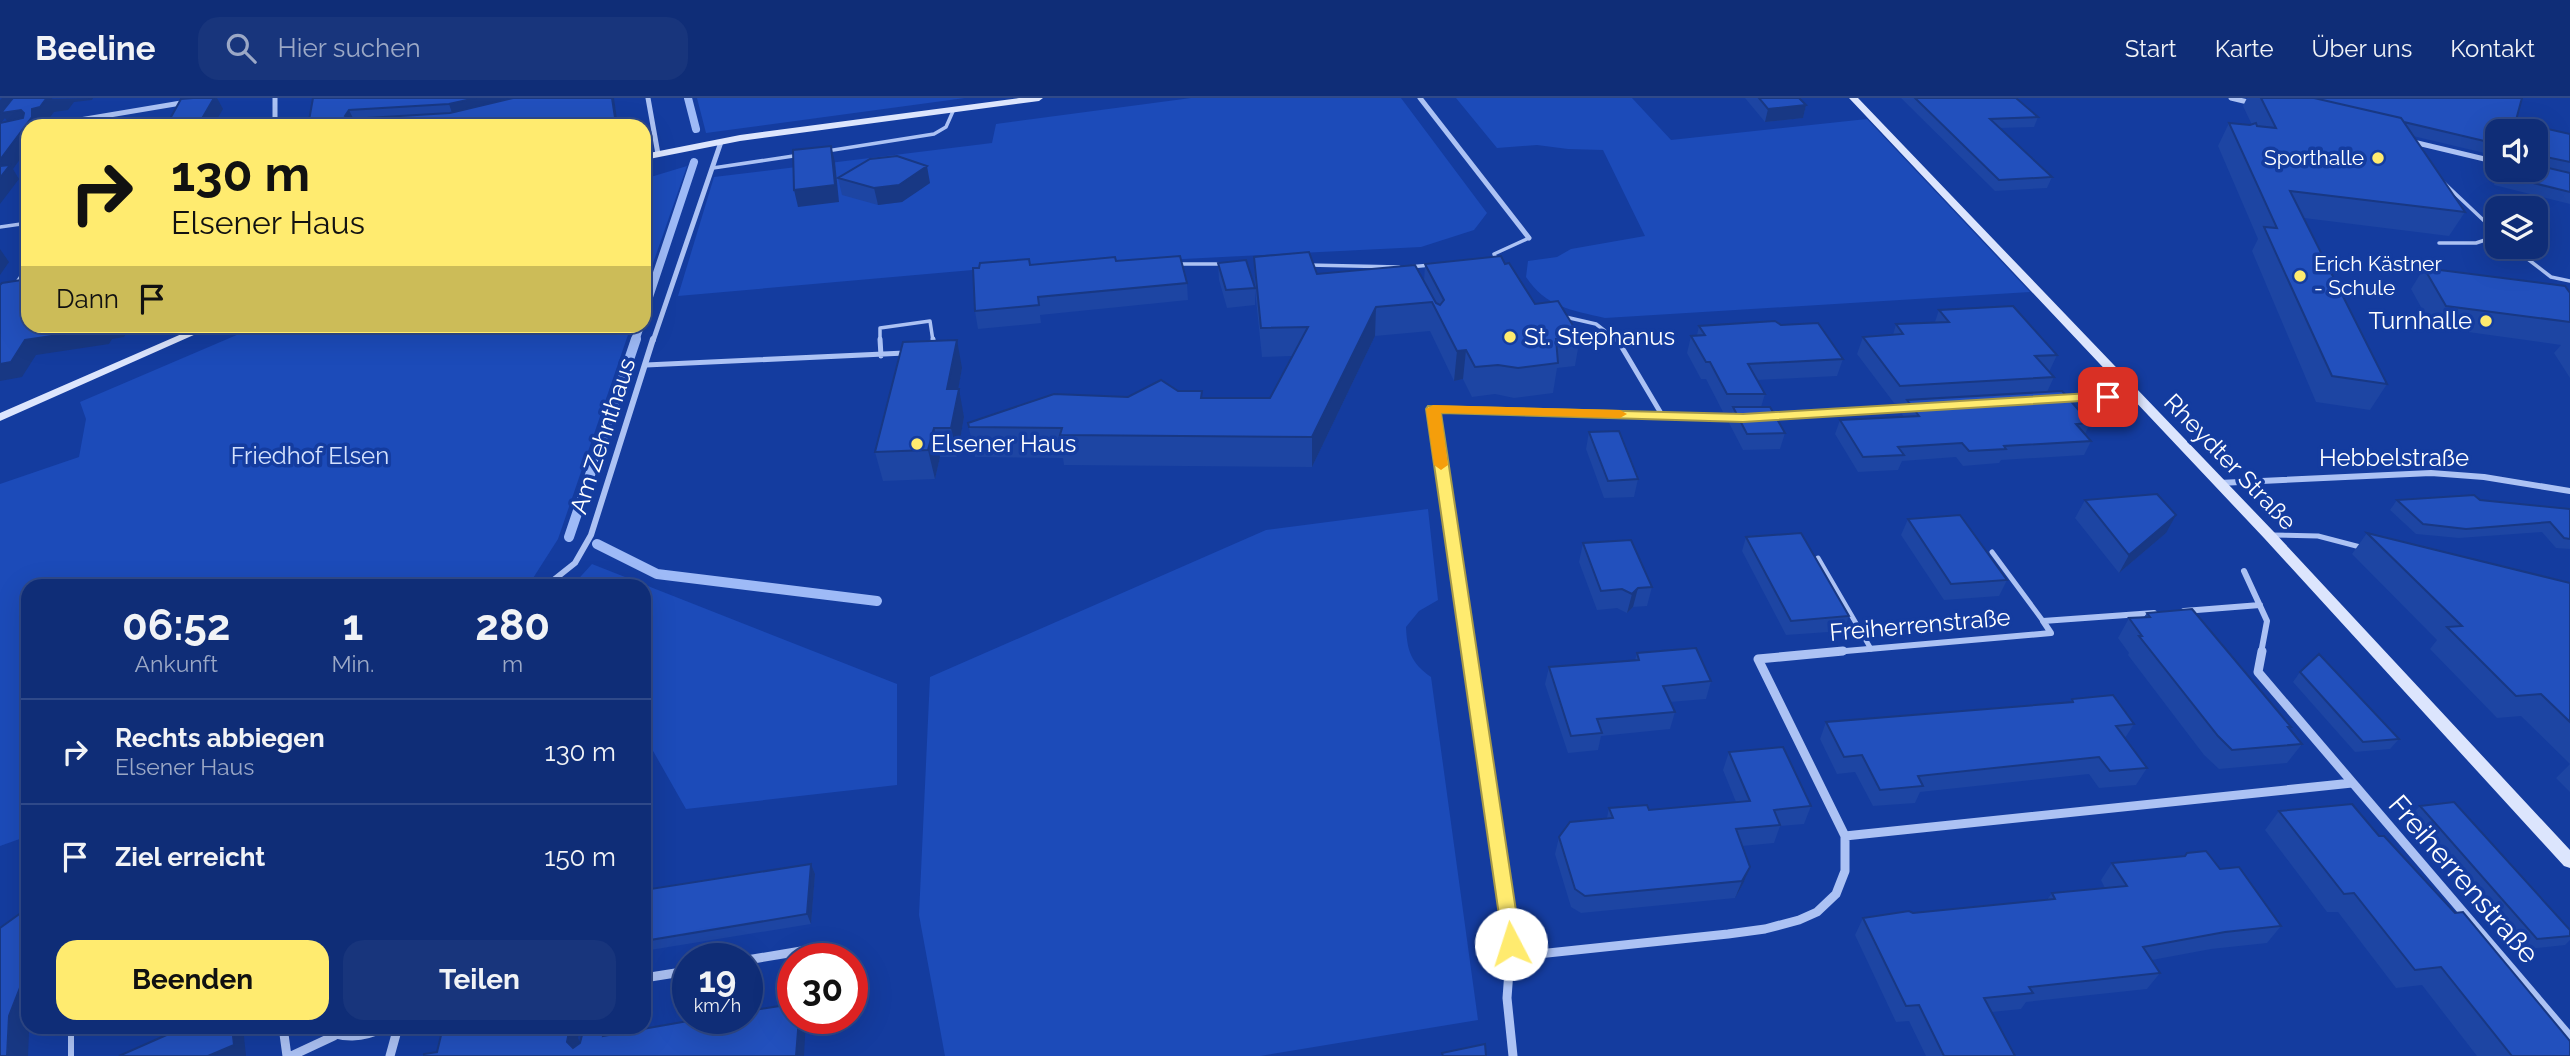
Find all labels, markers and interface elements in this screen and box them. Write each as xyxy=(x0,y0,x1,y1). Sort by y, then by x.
search box xyxy=(198,17,688,80)
text: Beeline xyxy=(35,29,156,68)
icon: search xyxy=(222,29,260,67)
text: Hier suchen xyxy=(278,33,421,63)
text: Start xyxy=(2125,34,2177,63)
text: Karte xyxy=(2215,34,2274,63)
text: Über uns xyxy=(2312,34,2412,63)
text: Kontakt xyxy=(2450,34,2535,63)
map controls xyxy=(2485,119,2548,259)
button: sound xyxy=(2485,119,2548,182)
text: 130 m xyxy=(171,145,310,202)
place label: Sporthalle xyxy=(2264,145,2364,170)
icon: right xyxy=(56,147,147,238)
marker: Sporthalle xyxy=(2370,150,2386,166)
button: layers xyxy=(2485,196,2548,259)
text: Elsener Haus xyxy=(171,204,365,241)
place label: Erich Kästner - Schule xyxy=(2314,251,2442,300)
marker: Erich Kästner - Schule xyxy=(2292,268,2308,284)
icon: arrive xyxy=(133,280,171,318)
text: Dann xyxy=(56,284,119,314)
place label: Turnhalle xyxy=(2368,306,2472,335)
marker: Turnhalle xyxy=(2478,313,2494,329)
place label: St. Stephanus xyxy=(1524,322,1675,351)
marker: St. Stephanus xyxy=(1502,329,1518,345)
street label: Am Zehnthaus xyxy=(564,354,641,517)
pin xyxy=(2078,367,2138,427)
icon: arrive xyxy=(2089,378,2127,416)
street label: Rheydter Straße xyxy=(2158,388,2303,536)
place label: Elsener Haus xyxy=(931,429,1076,458)
marker: Elsener Haus xyxy=(909,436,925,452)
park label: Friedhof Elsen xyxy=(231,441,389,470)
street label: Hebbelstraße xyxy=(2319,443,2469,472)
text: 06:52 xyxy=(122,601,231,650)
text: 1 xyxy=(343,601,363,650)
text: 280 xyxy=(475,601,550,650)
street label: Freiherrenstraße xyxy=(1828,602,2012,647)
text: Ankunft xyxy=(135,650,218,677)
text: Min. xyxy=(331,650,374,677)
text: m xyxy=(502,650,523,677)
text: Rechts abbiegen xyxy=(115,723,325,753)
icon: right xyxy=(56,733,94,771)
text: 130 m xyxy=(545,737,616,767)
text: Elsener Haus xyxy=(115,753,254,780)
street label: Freiherrenstraße xyxy=(2382,789,2546,970)
icon: arrive xyxy=(56,838,94,876)
text: Ziel erreicht xyxy=(115,842,265,872)
text: 150 m xyxy=(544,842,616,872)
position arrow xyxy=(1474,907,1548,981)
button: Beenden xyxy=(56,940,329,1020)
button: Teilen xyxy=(343,940,616,1020)
speed limit sign: 30 xyxy=(777,943,868,1034)
text: 19 xyxy=(699,959,736,1000)
text: km/h xyxy=(694,995,741,1016)

